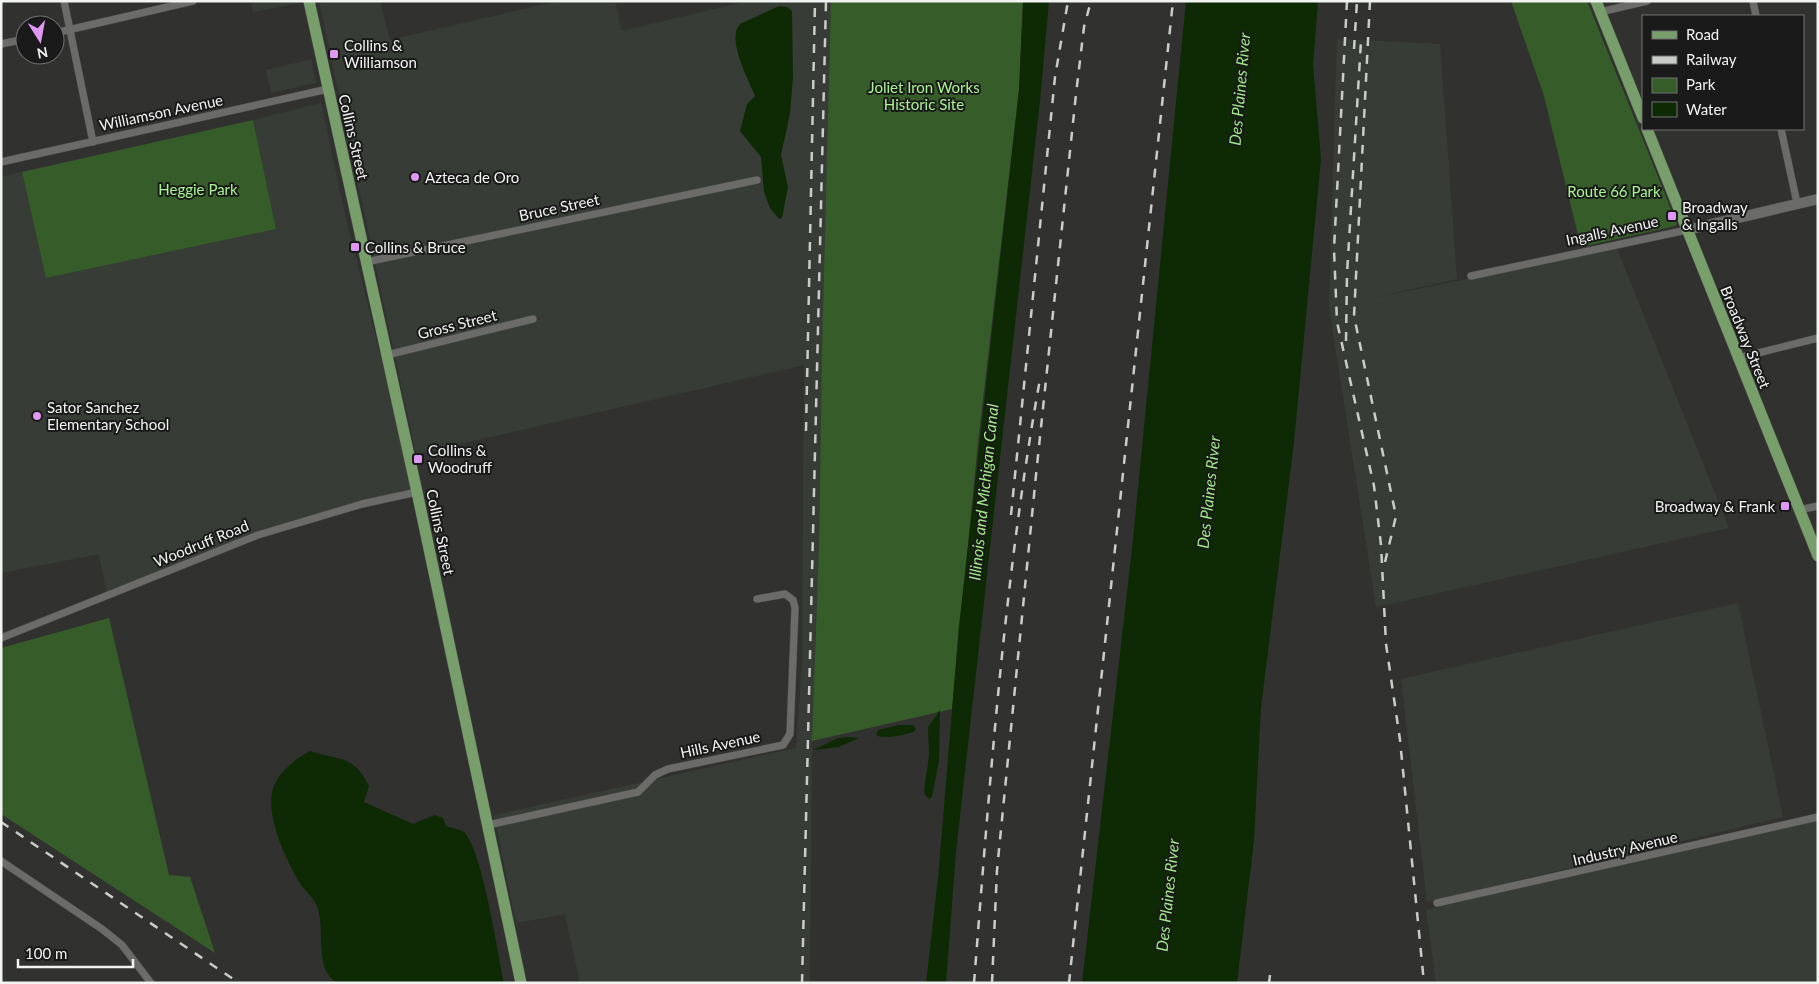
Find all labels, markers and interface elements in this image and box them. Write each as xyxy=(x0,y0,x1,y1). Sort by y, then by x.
north arrow xyxy=(15,15,65,65)
legend xyxy=(1642,15,1804,130)
text: Road xyxy=(1686,25,1719,43)
water label: Des Plaines River xyxy=(1225,31,1253,146)
place label: Collins & Williamson xyxy=(344,36,417,71)
text: N xyxy=(36,44,49,63)
marker: Collins & Williamson xyxy=(328,48,340,60)
text: Railway xyxy=(1686,50,1737,68)
text: Park xyxy=(1686,75,1716,93)
park label: Joliet Iron Works Historic Site xyxy=(868,78,980,113)
street label: Williamson Avenue xyxy=(98,90,225,134)
street label: Collins Street xyxy=(335,92,373,182)
text: Water xyxy=(1686,100,1727,118)
place label: Azteca de Oro xyxy=(425,168,519,186)
marker: Azteca de Oro xyxy=(409,171,421,183)
park label: Heggie Park xyxy=(158,180,238,198)
park label: Route 66 Park xyxy=(1567,182,1661,200)
street label: Bruce Street xyxy=(517,190,601,224)
place label: Broadway & Ingalls xyxy=(1682,198,1748,233)
marker: Broadway & Ingalls xyxy=(1666,210,1678,222)
street label: Ingalls Avenue xyxy=(1564,211,1660,249)
place label: Collins & Bruce xyxy=(365,238,466,256)
marker: Collins & Bruce xyxy=(349,241,361,253)
street label: Broadway Street xyxy=(1717,283,1775,391)
street label: Gross Street xyxy=(416,305,499,343)
place label: Sator Sanchez Elementary School xyxy=(47,398,169,433)
water label: Illinois and Michigan Canal xyxy=(964,402,1002,581)
marker: Sator Sanchez Elementary School xyxy=(31,410,43,422)
water label: Des Plaines River xyxy=(1193,434,1223,549)
place label: Collins & Woodruff xyxy=(428,441,492,476)
marker: Collins & Woodruff xyxy=(412,453,424,465)
street label: Collins Street xyxy=(423,487,459,577)
place label: Broadway & Frank xyxy=(1655,497,1775,515)
marker: Broadway & Frank xyxy=(1779,500,1791,512)
street label: Woodruff Road xyxy=(151,516,251,570)
street label: Hills Avenue xyxy=(678,727,762,761)
street label: Industry Avenue xyxy=(1571,827,1679,869)
water label: Des Plaines River xyxy=(1152,837,1182,952)
scale bar xyxy=(18,936,132,968)
text: 100 m xyxy=(25,944,67,962)

